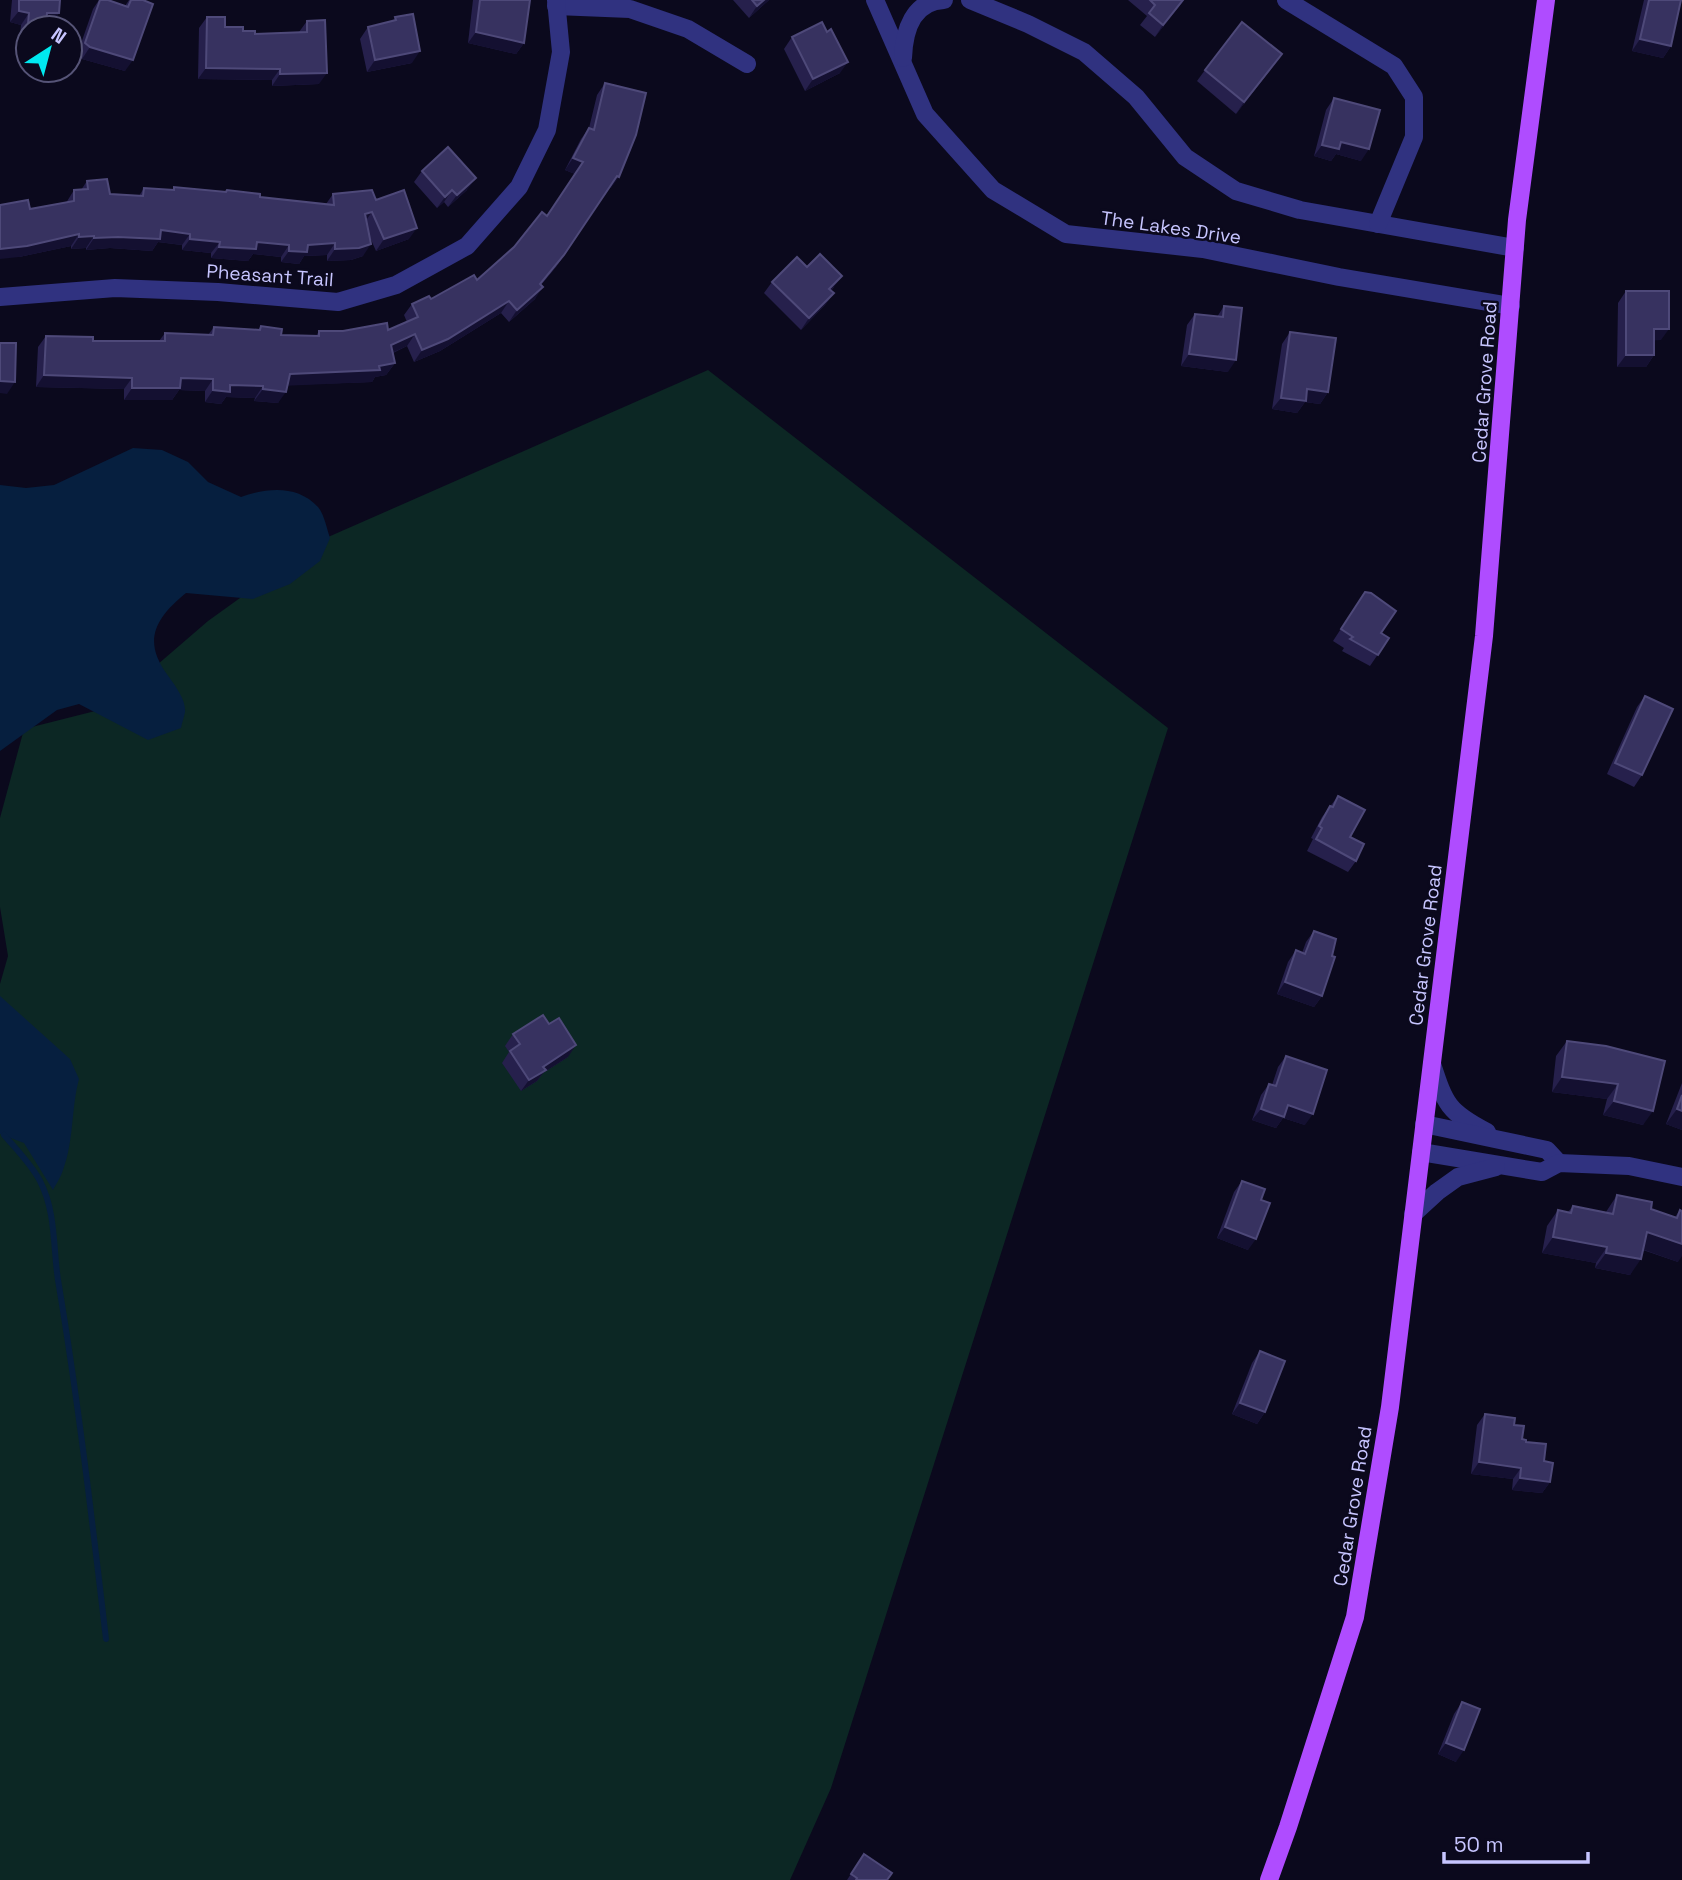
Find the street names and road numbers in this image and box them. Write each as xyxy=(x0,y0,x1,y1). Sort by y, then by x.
street label: The Lakes Drive xyxy=(1099,205,1243,250)
street label: Pheasant Trail xyxy=(206,259,334,292)
street label: Cedar Grove Road xyxy=(1466,300,1503,464)
street label: Cedar Grove Road xyxy=(1403,863,1448,1027)
street label: Cedar Grove Road xyxy=(1327,1424,1378,1588)

